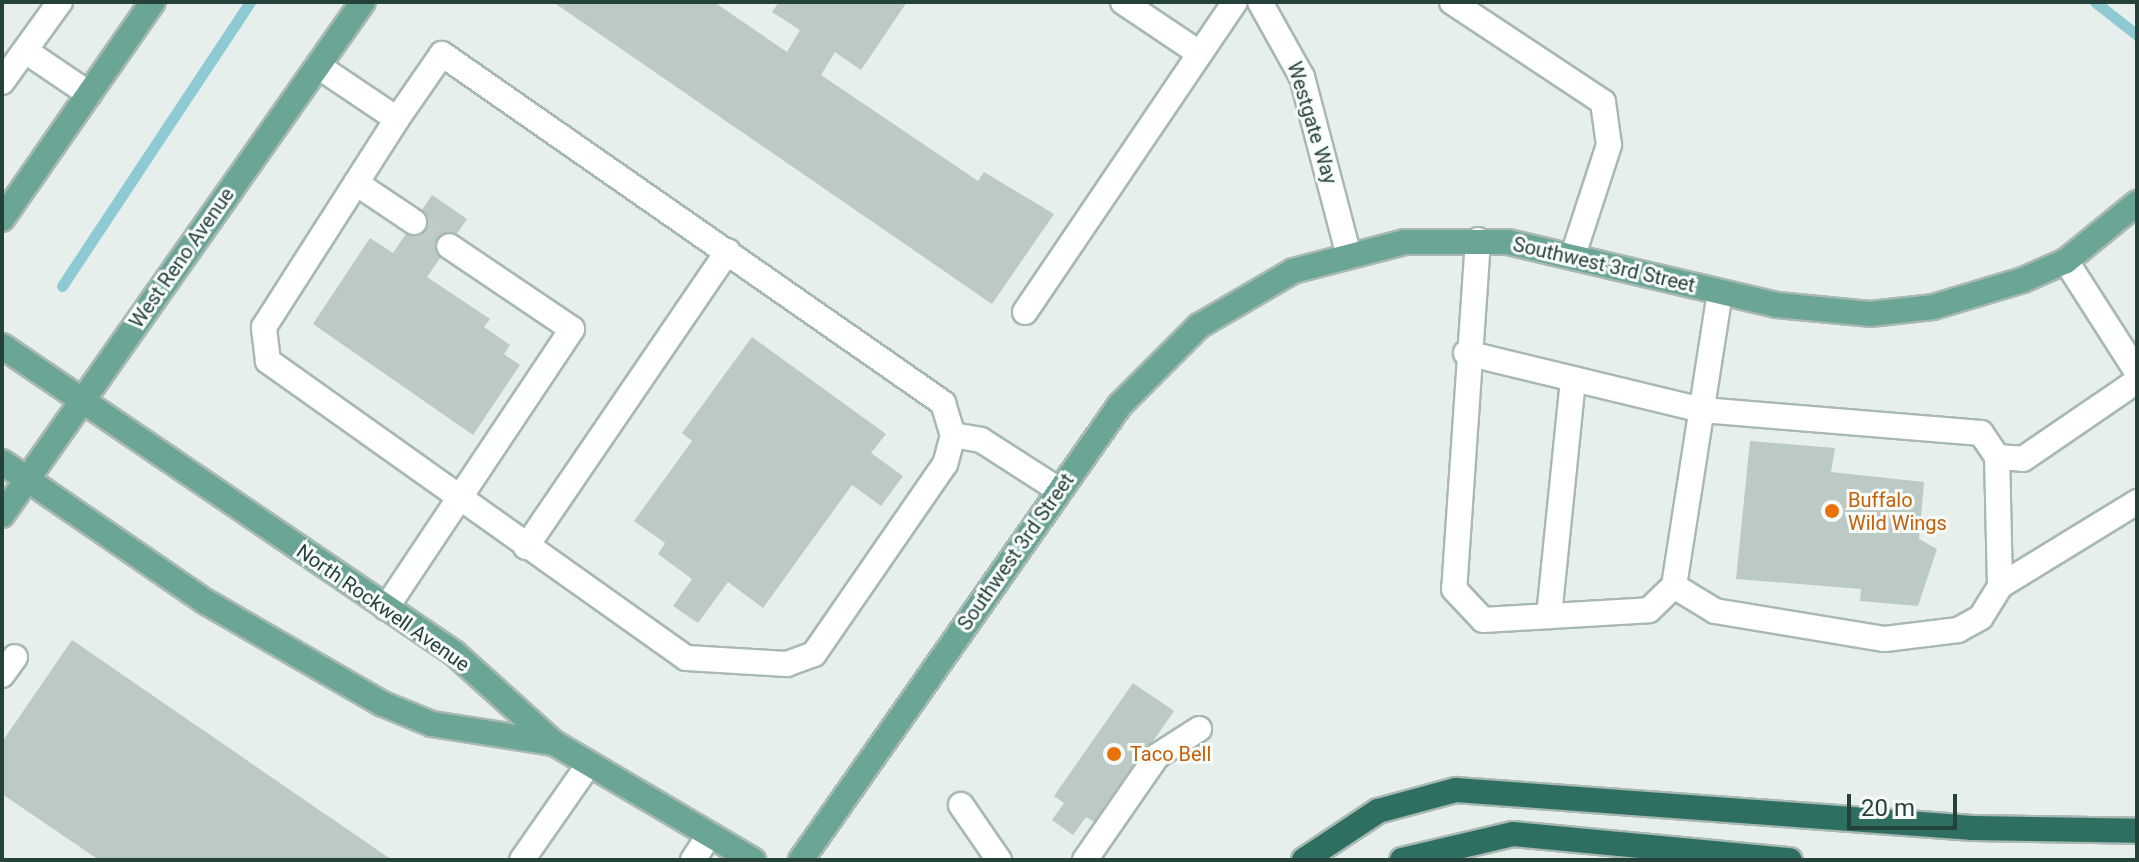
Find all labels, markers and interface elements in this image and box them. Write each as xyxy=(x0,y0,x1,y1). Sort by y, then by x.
street label: Westgate Way xyxy=(1282,59,1342,187)
street label: West Reno Avenue xyxy=(125,183,239,333)
street label: Southwest 3rd Street xyxy=(1511,232,1697,298)
street label: Southwest 3rd Street xyxy=(953,469,1079,635)
place label: Buffalo Wild Wings xyxy=(1848,488,1947,535)
marker: Buffalo Wild Wings xyxy=(1823,502,1841,520)
street label: North Rockwell Avenue xyxy=(292,539,474,677)
place label: Taco Bell xyxy=(1130,742,1211,766)
marker: Taco Bell xyxy=(1105,745,1123,763)
scale bar xyxy=(1851,778,1961,828)
text: 20 m xyxy=(1861,794,1915,822)

